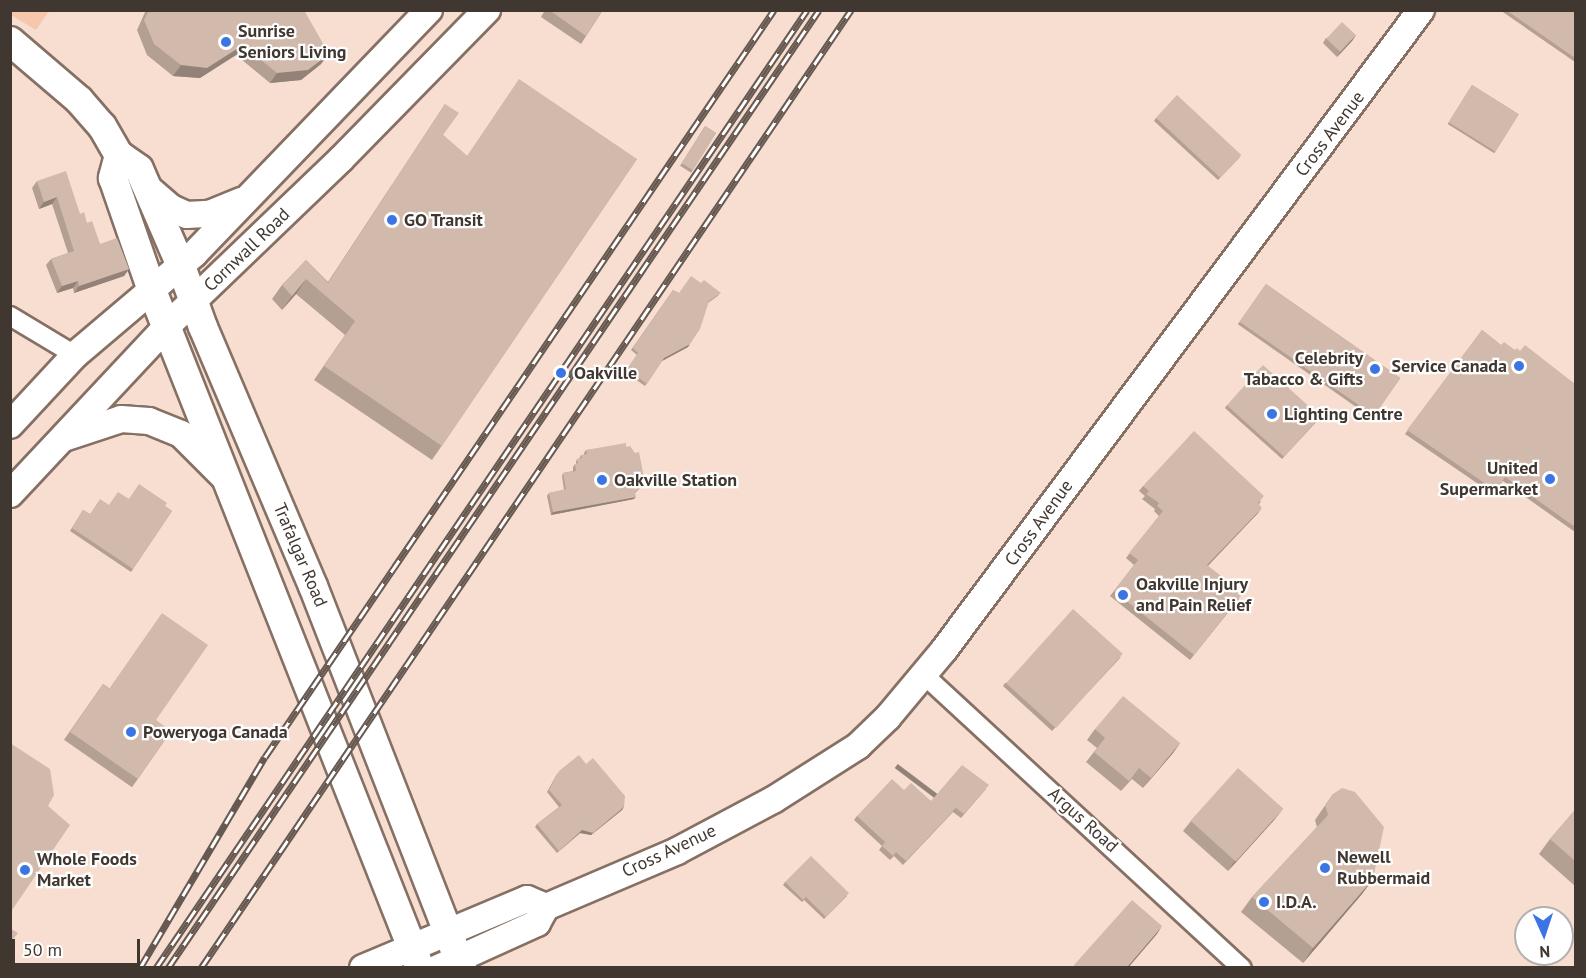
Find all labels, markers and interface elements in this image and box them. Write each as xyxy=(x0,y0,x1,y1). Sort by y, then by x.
place label: Sunrise Seniors Living xyxy=(238,21,346,63)
marker: Sunrise Seniors Living xyxy=(219,35,233,49)
street label: Cross Avenue xyxy=(1291,87,1369,181)
street label: Cornwall Road xyxy=(200,204,294,296)
place label: GO Transit xyxy=(404,209,484,231)
marker: GO Transit xyxy=(385,213,399,227)
place label: Celebrity Tabacco & Gifts xyxy=(1243,348,1363,391)
place label: Service Canada xyxy=(1391,355,1507,377)
marker: Service Canada xyxy=(1512,359,1526,373)
place label: Oakville xyxy=(574,362,637,384)
marker: Celebrity Tabacco & Gifts xyxy=(1368,362,1382,376)
marker: Oakville xyxy=(552,364,570,382)
place label: Lighting Centre xyxy=(1284,403,1403,425)
marker: Lighting Centre xyxy=(1265,407,1279,421)
place label: United Supermarket xyxy=(1440,458,1538,500)
place label: Oakville Station xyxy=(614,469,737,491)
marker: United Supermarket xyxy=(1543,472,1557,486)
marker: Oakville Station xyxy=(595,473,609,487)
street label: Cross Avenue xyxy=(1000,475,1078,571)
street label: Trafalgar Road xyxy=(268,500,332,610)
place label: Oakville Injury and Pain Relief xyxy=(1136,574,1251,616)
marker: Oakville Injury and Pain Relief xyxy=(1114,586,1132,604)
place label: Poweryoga Canada xyxy=(143,721,288,743)
marker: Poweryoga Canada xyxy=(124,725,138,739)
street label: Argus Road xyxy=(1044,783,1122,857)
street label: Cross Avenue xyxy=(618,820,720,882)
place label: Newell Rubbermaid xyxy=(1337,847,1430,890)
place label: Whole Foods Market xyxy=(37,849,137,892)
marker: Newell Rubbermaid xyxy=(1318,861,1332,875)
marker: Whole Foods Market xyxy=(18,863,32,877)
place label: I.D.A. xyxy=(1276,891,1317,913)
marker: I.D.A. xyxy=(1257,895,1271,909)
north arrow xyxy=(1514,906,1574,966)
scale bar xyxy=(15,927,142,965)
text: 50 m xyxy=(23,938,62,961)
text: N xyxy=(1539,942,1551,962)

